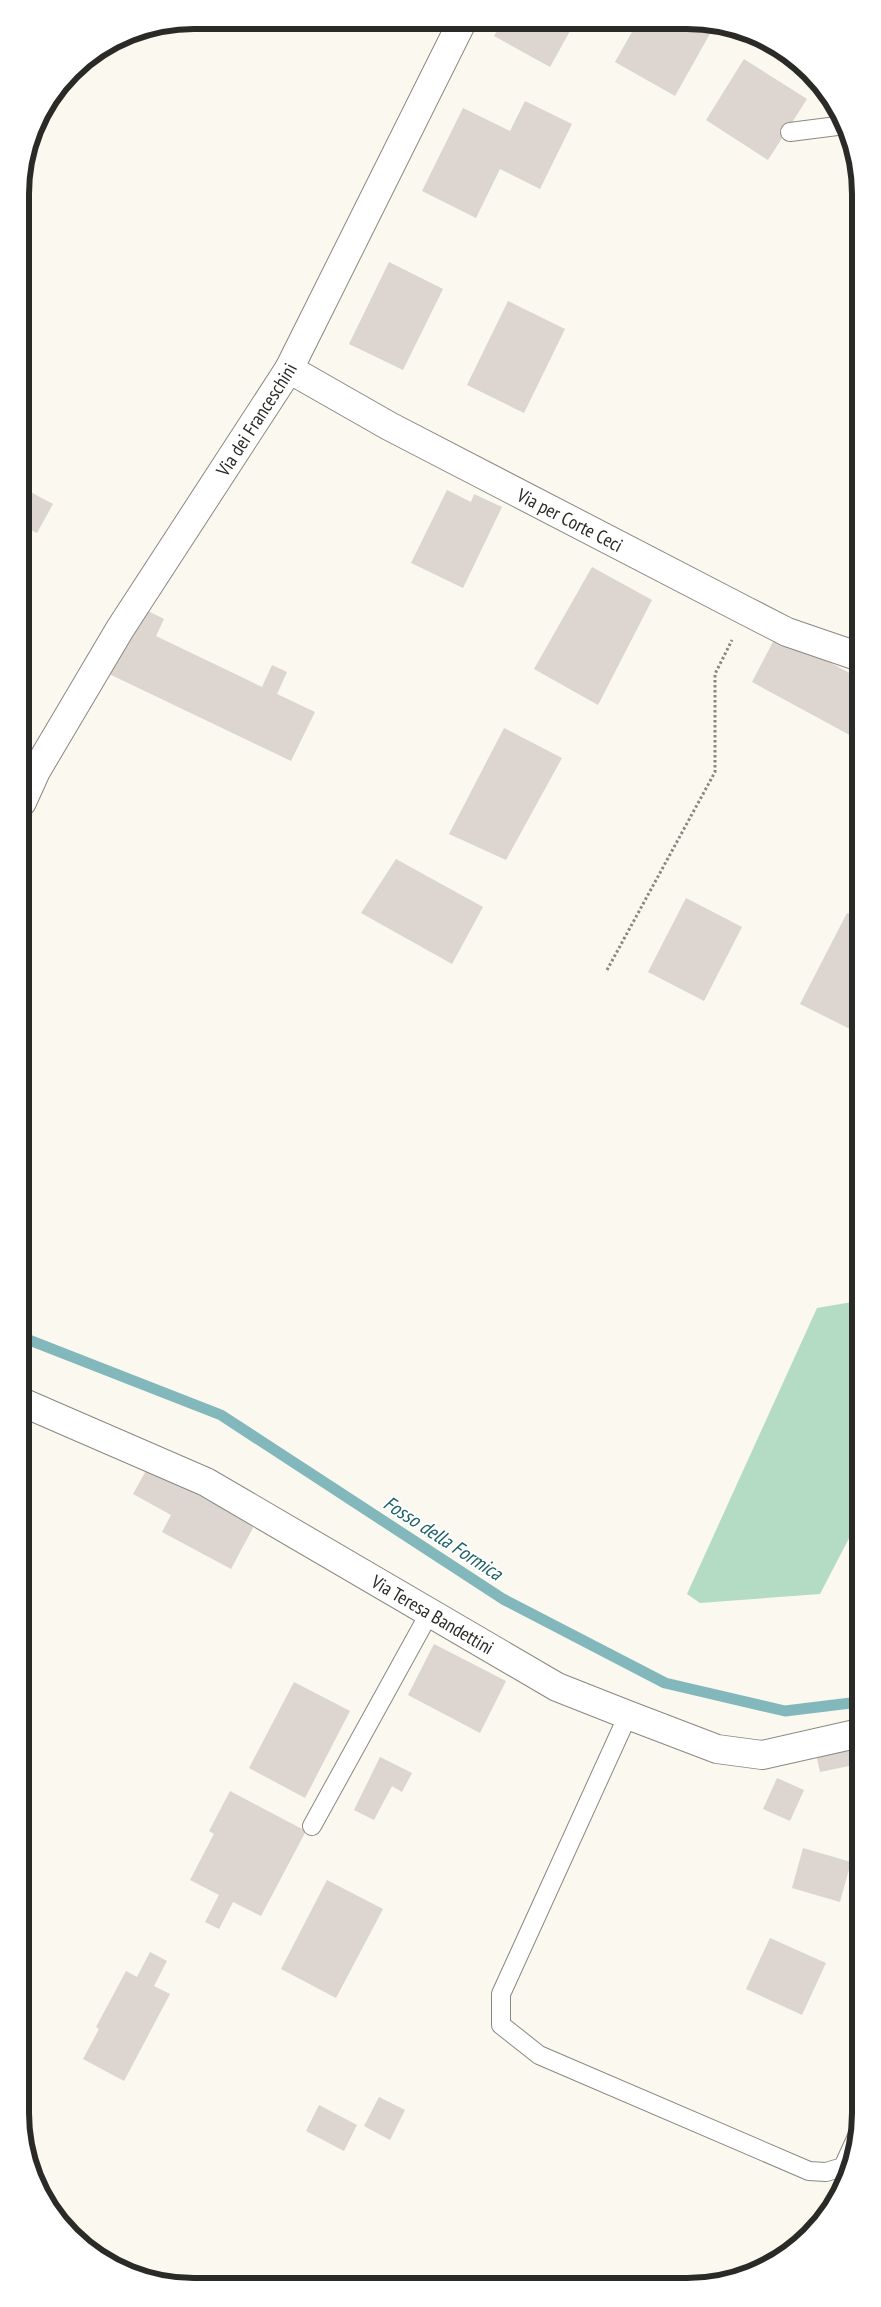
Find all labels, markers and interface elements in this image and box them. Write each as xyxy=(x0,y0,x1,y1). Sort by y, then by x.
street label: Via dei Franceschini xyxy=(210,359,302,481)
street label: Via per Corte Ceci xyxy=(512,482,627,557)
water label: Fosso della Formica xyxy=(379,1490,508,1587)
street label: Via Teresa Bandettini xyxy=(366,1569,498,1660)

